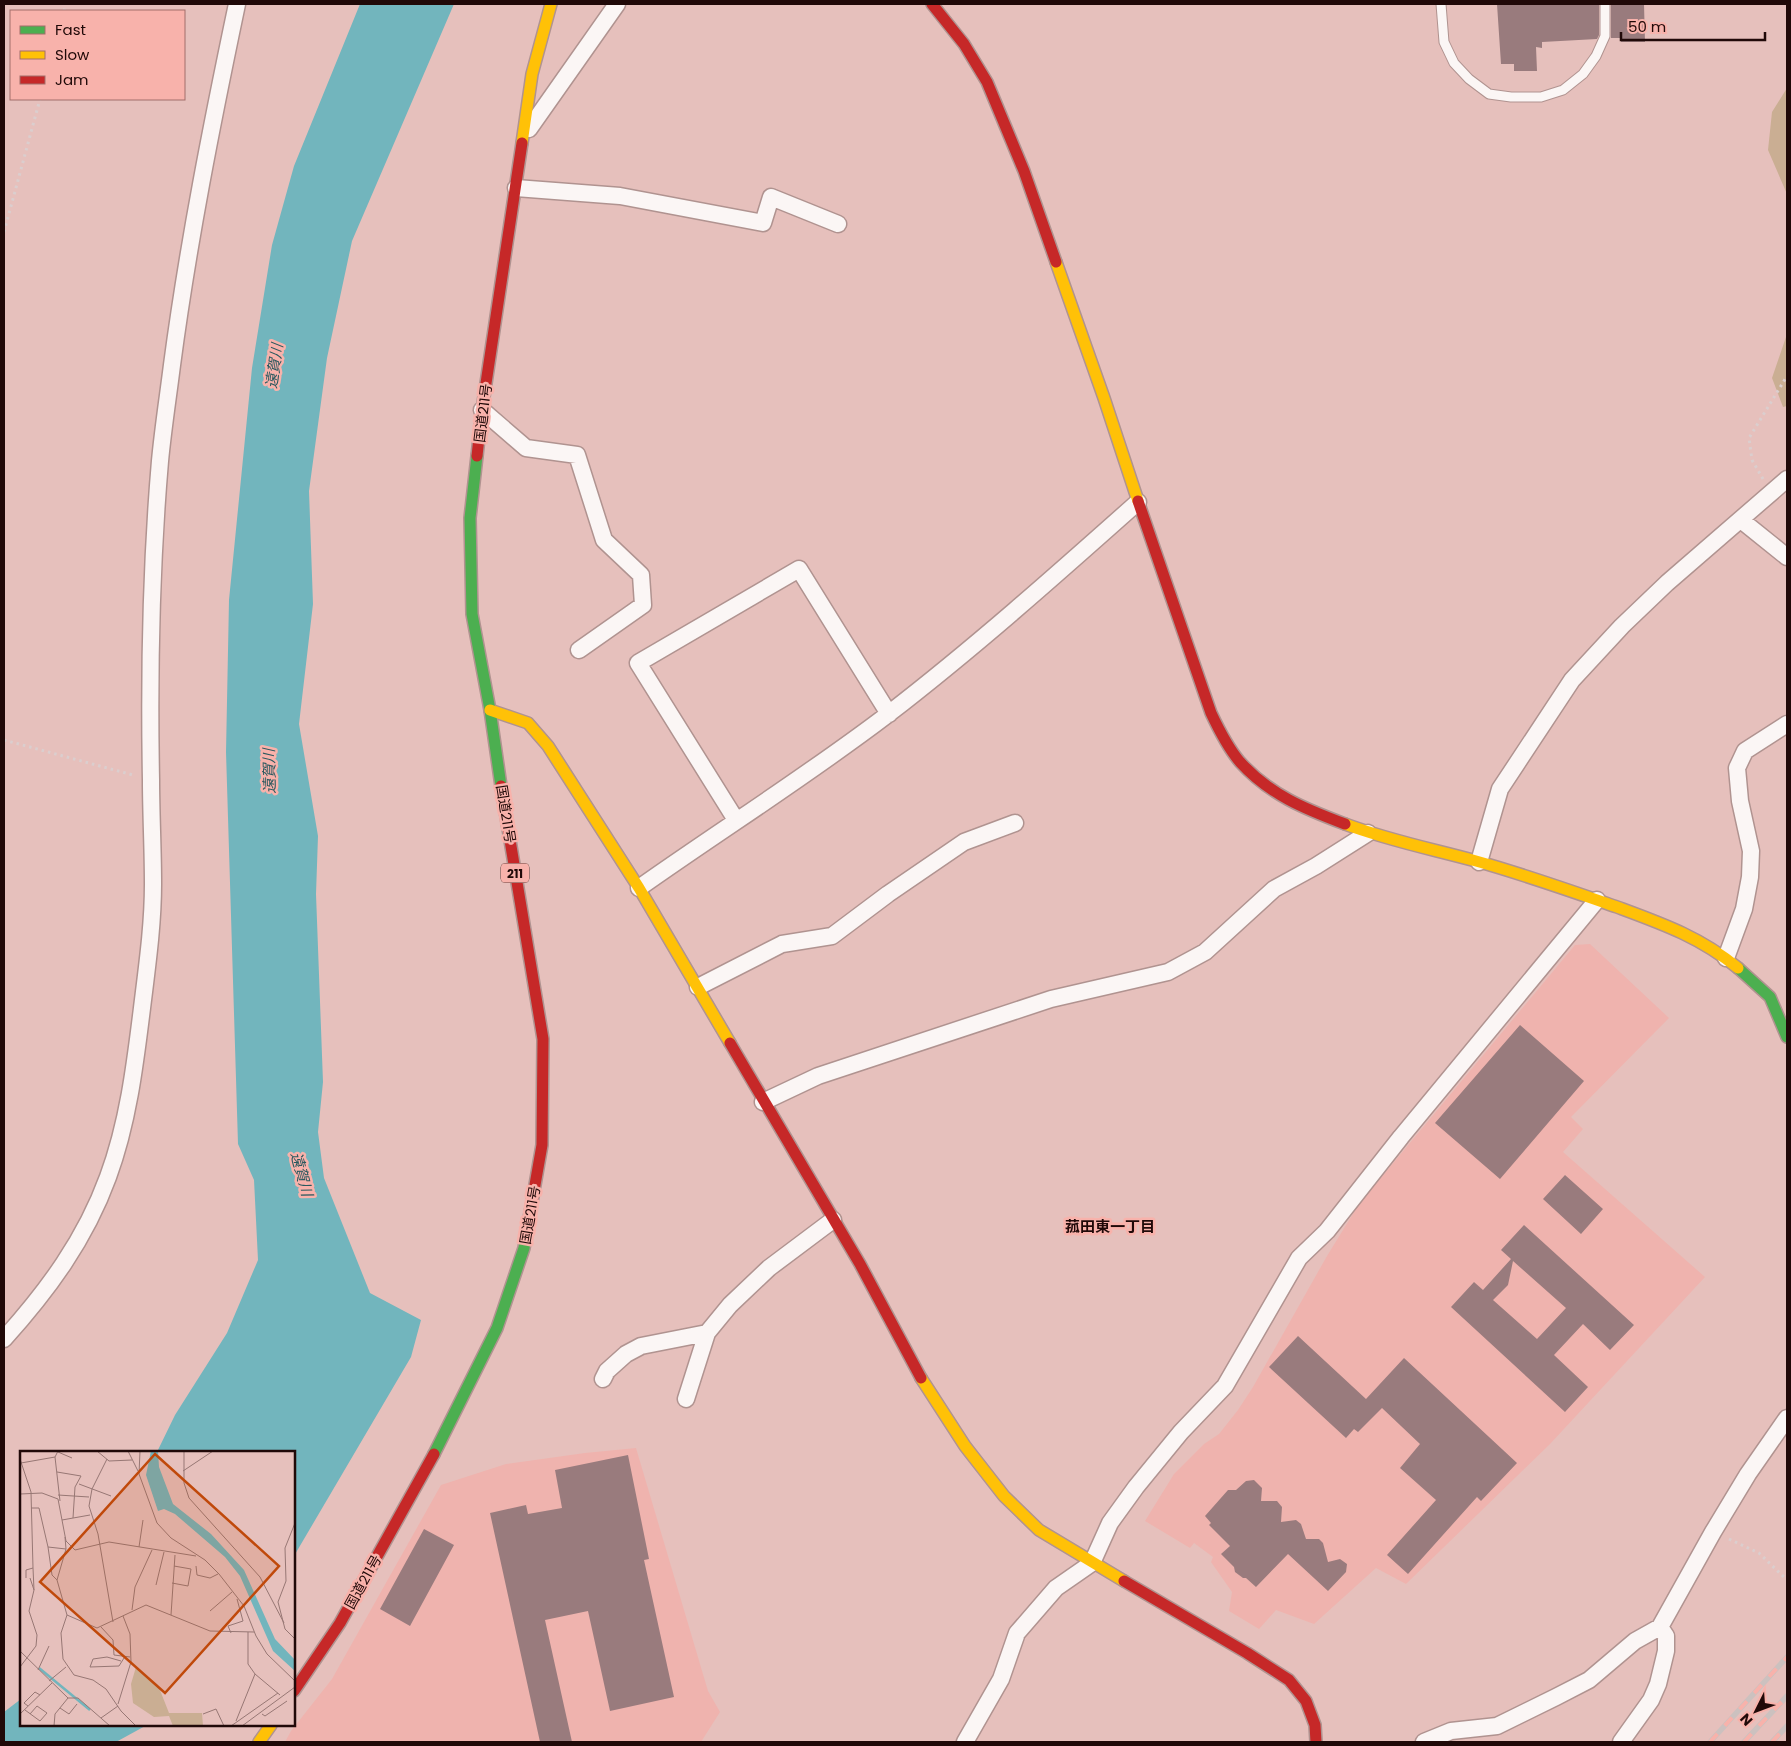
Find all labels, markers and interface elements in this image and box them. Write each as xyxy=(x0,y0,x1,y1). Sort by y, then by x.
legend xyxy=(10,10,185,100)
scale bar xyxy=(1621,10,1765,42)
text: 50 m xyxy=(1628,16,1666,37)
text: Fast xyxy=(55,19,86,40)
text: Slow xyxy=(55,44,90,65)
text: Jam xyxy=(55,69,89,90)
water label: 遠賀川 xyxy=(260,340,288,390)
street label: 国道211号 xyxy=(469,382,497,444)
water label: 遠賀川 xyxy=(258,746,280,794)
street label: 国道211号 xyxy=(492,783,520,845)
road number: 211 xyxy=(501,864,529,882)
water label: 遠賀川 xyxy=(286,1150,318,1200)
street label: 国道211号 xyxy=(515,1184,545,1246)
district label: 菰田東一丁目 xyxy=(1065,1216,1155,1237)
inset map xyxy=(20,1451,295,1726)
street label: 国道211号 xyxy=(340,1551,386,1613)
north arrow xyxy=(1731,1686,1781,1736)
text: N xyxy=(1735,1709,1757,1730)

